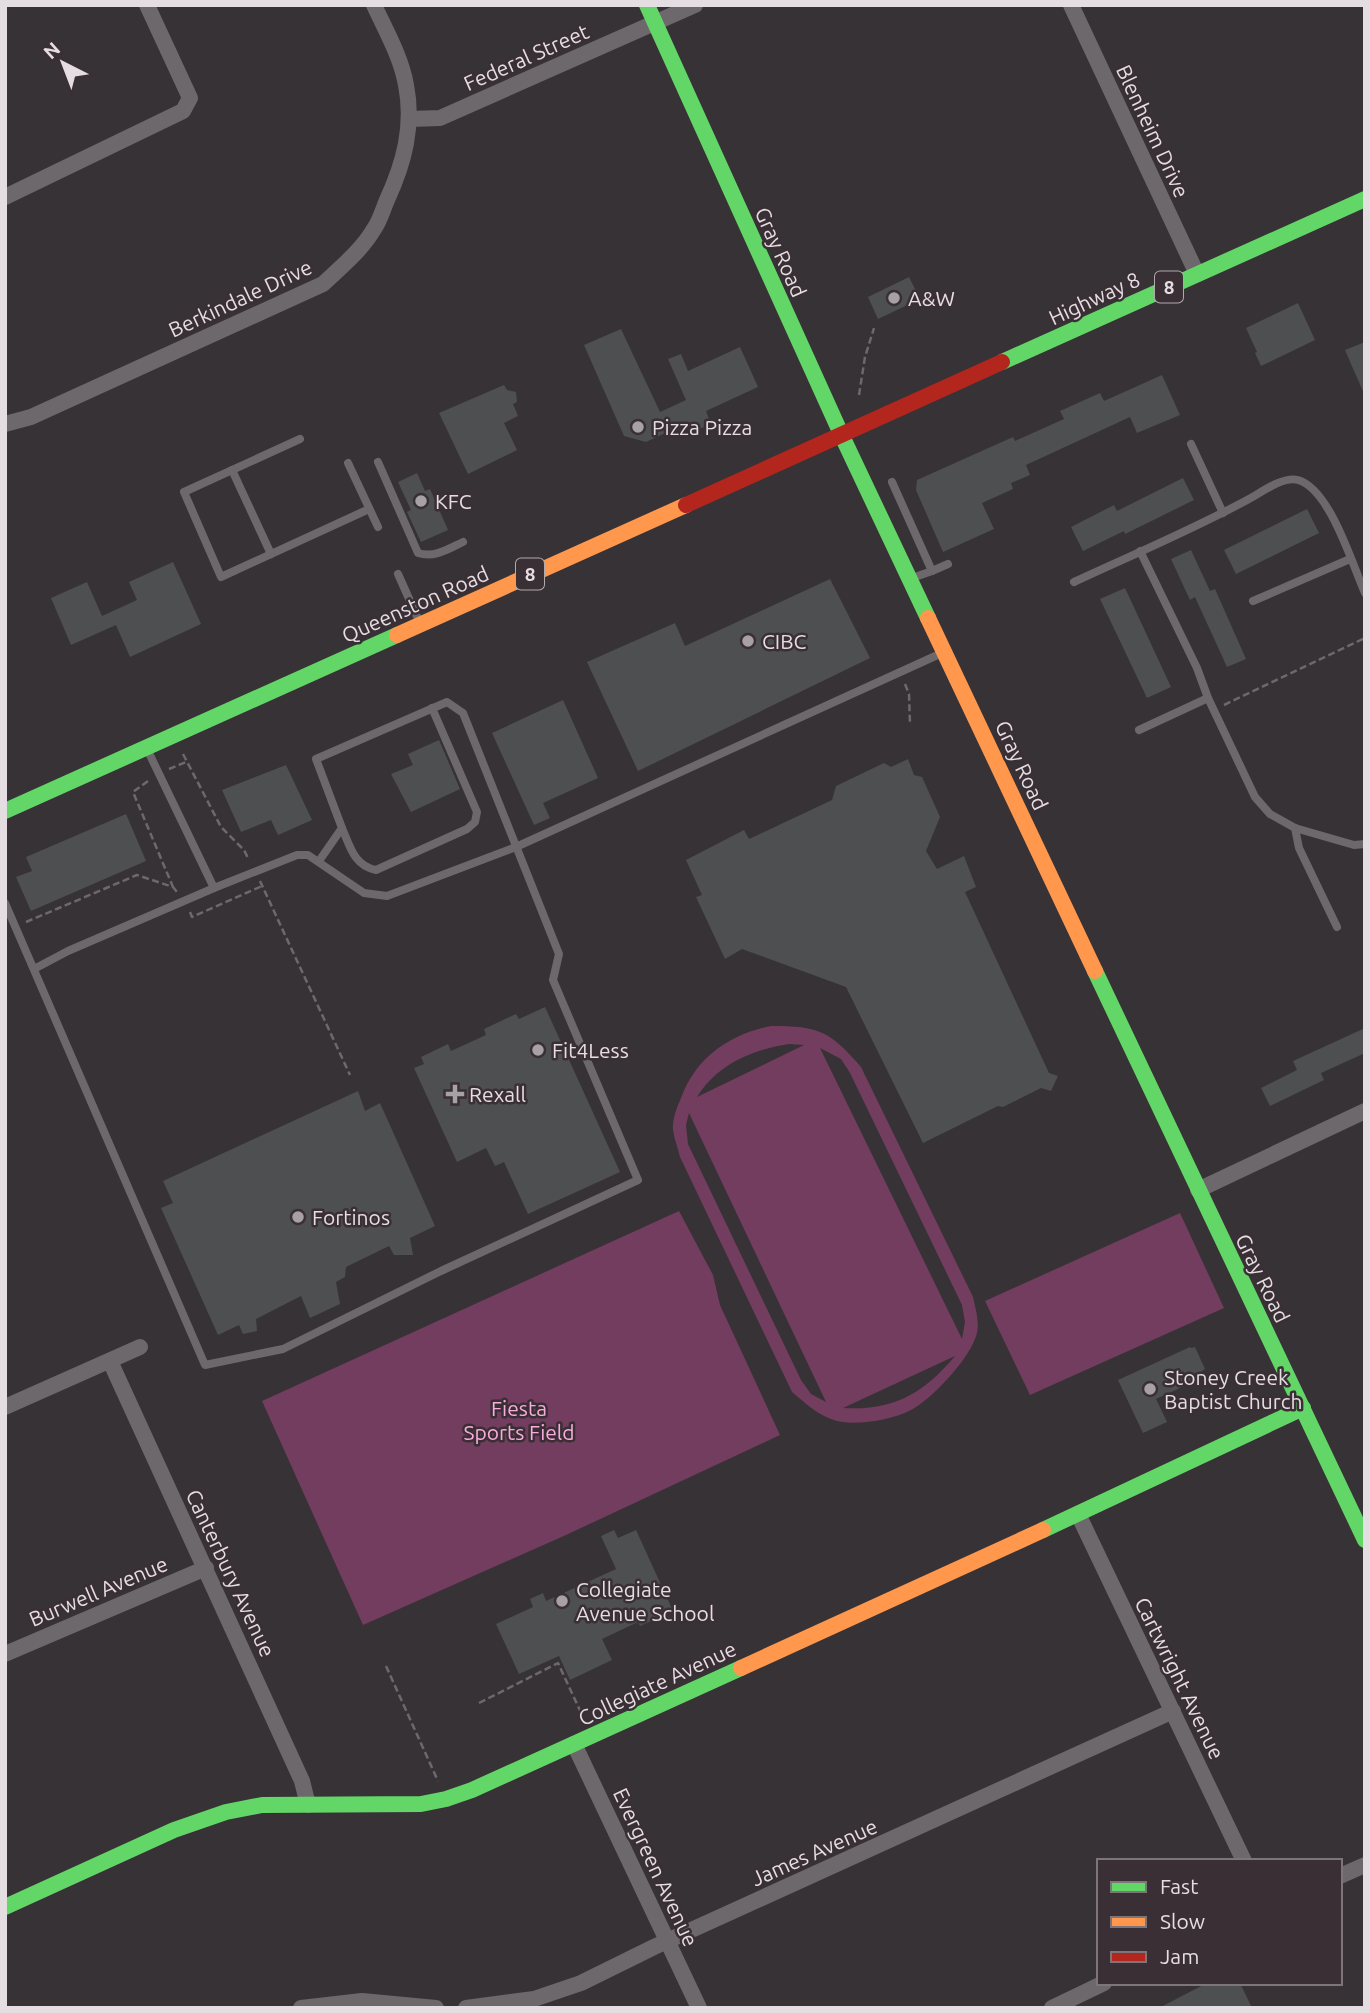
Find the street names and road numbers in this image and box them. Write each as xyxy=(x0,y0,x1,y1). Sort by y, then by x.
street label: Federal Street xyxy=(460,19,592,95)
street label: Blenheim Drive xyxy=(1112,61,1194,201)
street label: Gray Road xyxy=(751,203,811,301)
street label: Berkindale Drive xyxy=(165,254,315,342)
street label: Highway 8 xyxy=(1045,266,1143,330)
road number: 8 xyxy=(1155,272,1183,302)
road number: 8 xyxy=(516,558,544,590)
street label: Queenston Road xyxy=(338,561,492,647)
street label: Gray Road xyxy=(991,716,1053,814)
street label: Gray Road xyxy=(1231,1230,1295,1326)
street label: Canterbury Avenue xyxy=(182,1486,280,1660)
street label: Burwell Avenue xyxy=(25,1551,171,1631)
street label: Cartwright Avenue xyxy=(1130,1593,1230,1763)
street label: Collegiate Avenue xyxy=(574,1636,740,1730)
street label: Evergreen Avenue xyxy=(609,1784,703,1950)
street label: James Avenue xyxy=(747,1813,881,1891)

